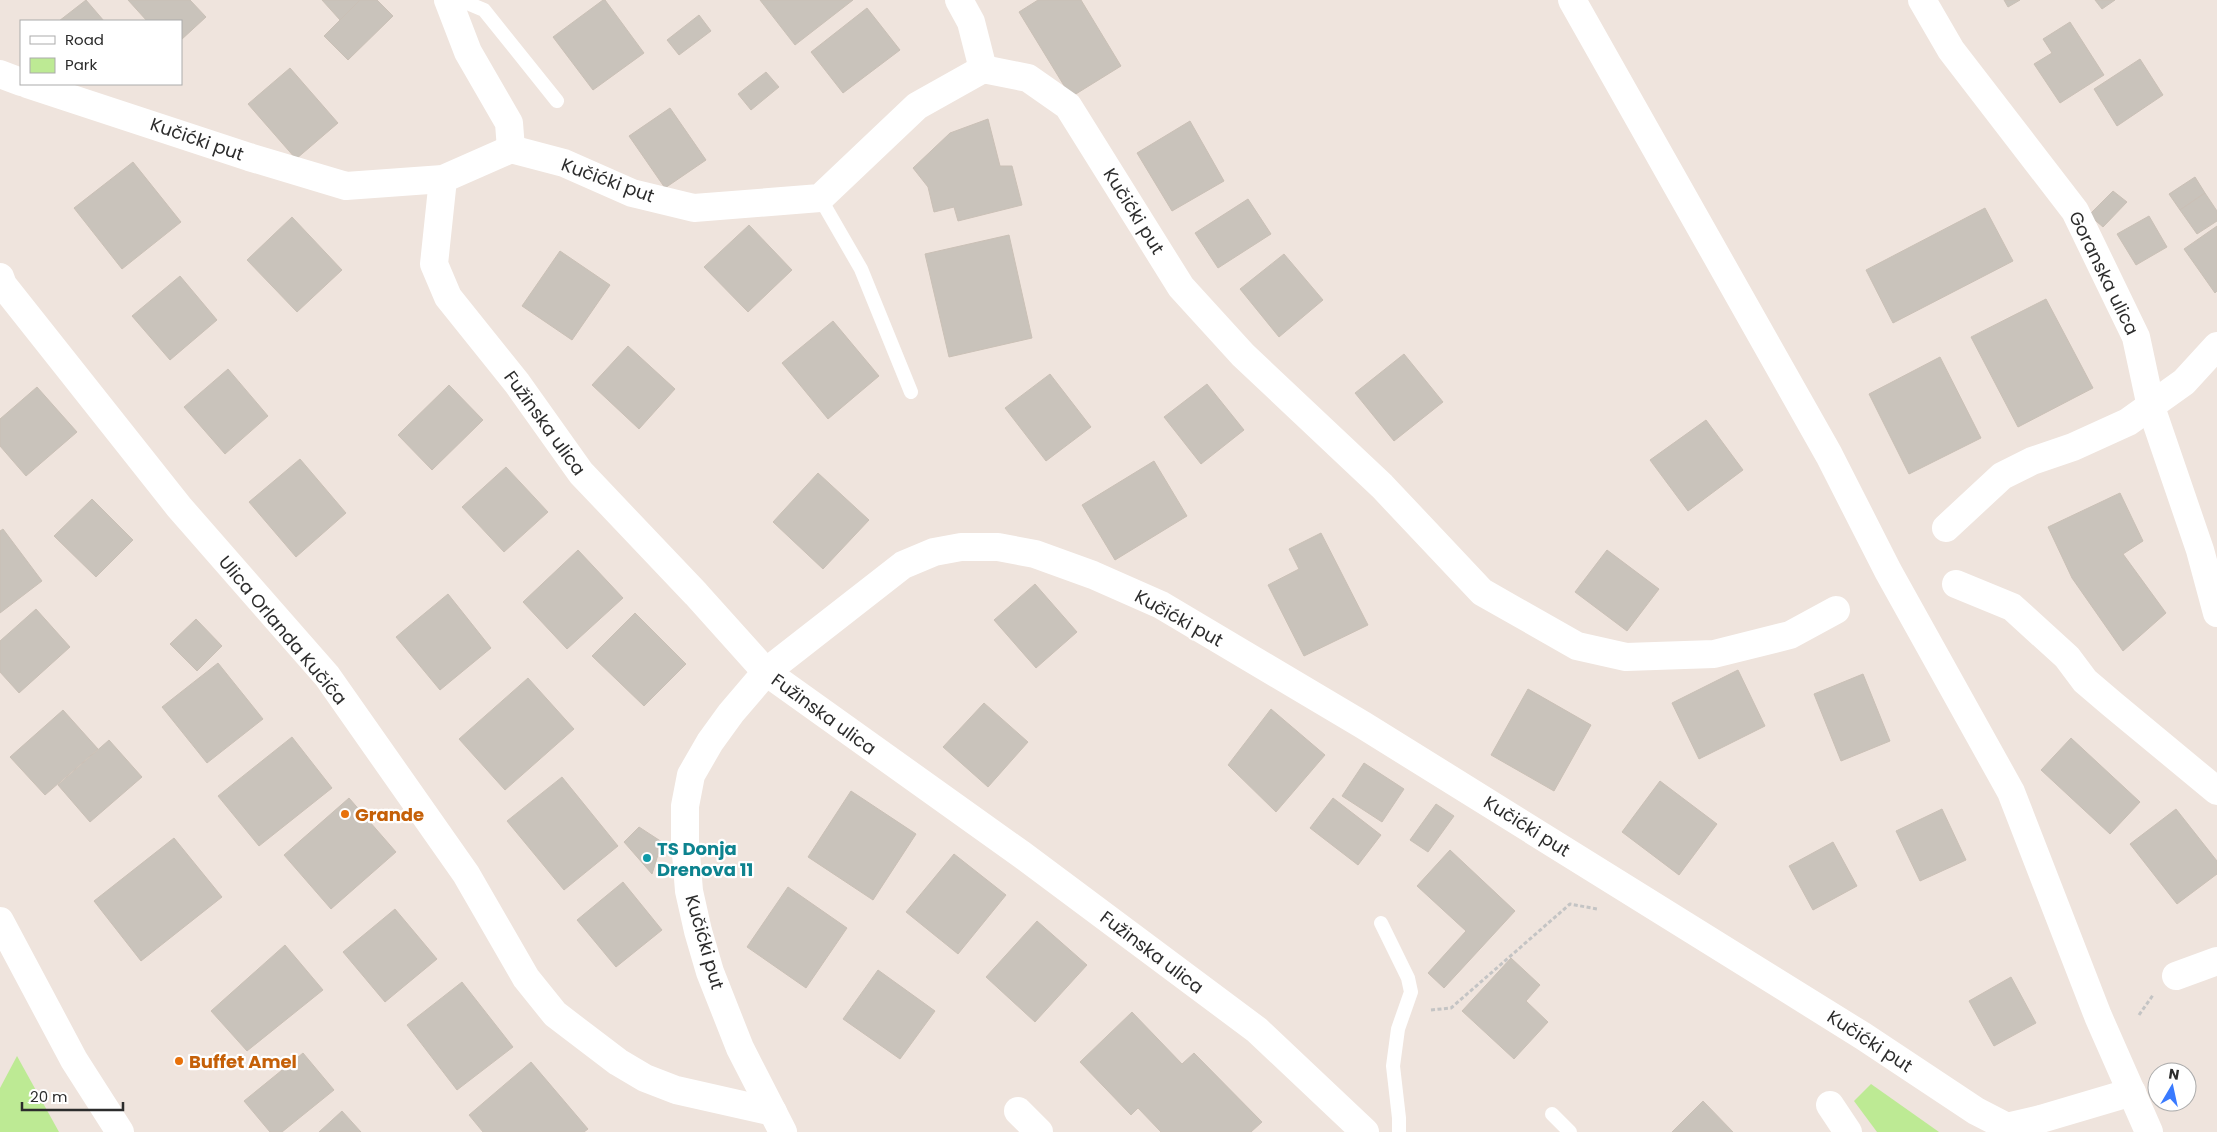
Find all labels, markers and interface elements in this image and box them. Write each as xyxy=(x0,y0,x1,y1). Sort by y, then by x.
legend xyxy=(20,20,182,85)
text: Road xyxy=(65,29,104,50)
text: Park xyxy=(65,54,97,75)
street label: Kučićki put xyxy=(147,111,247,167)
street label: Kučićki put xyxy=(558,152,658,208)
street label: Kučićki put xyxy=(1098,163,1170,259)
street label: Goranska ulica xyxy=(2063,207,2145,339)
street label: Fužinska ulica xyxy=(498,366,592,480)
street label: Ulica Orlanda Kučića xyxy=(213,550,353,710)
street label: Kučićki put xyxy=(1130,583,1228,653)
street label: Fužinska ulica xyxy=(767,667,881,761)
street label: Kučićki put xyxy=(1479,790,1575,862)
place label: Grande xyxy=(355,802,424,827)
marker: Grande xyxy=(339,808,351,820)
place label: TS Donja Drenova 11 xyxy=(657,836,753,882)
marker: TS Donja Drenova 11 xyxy=(641,852,653,864)
street label: Kučićki put xyxy=(680,892,730,992)
street label: Fužinska ulica xyxy=(1095,905,1209,999)
street label: Kučićki put xyxy=(1822,1004,1918,1078)
place label: Buffet Amel xyxy=(189,1049,297,1074)
marker: Buffet Amel xyxy=(173,1055,185,1067)
north arrow xyxy=(2147,1062,2197,1112)
text: N xyxy=(2167,1063,2181,1085)
scale bar xyxy=(22,1080,124,1112)
text: 20 m xyxy=(30,1086,68,1107)

